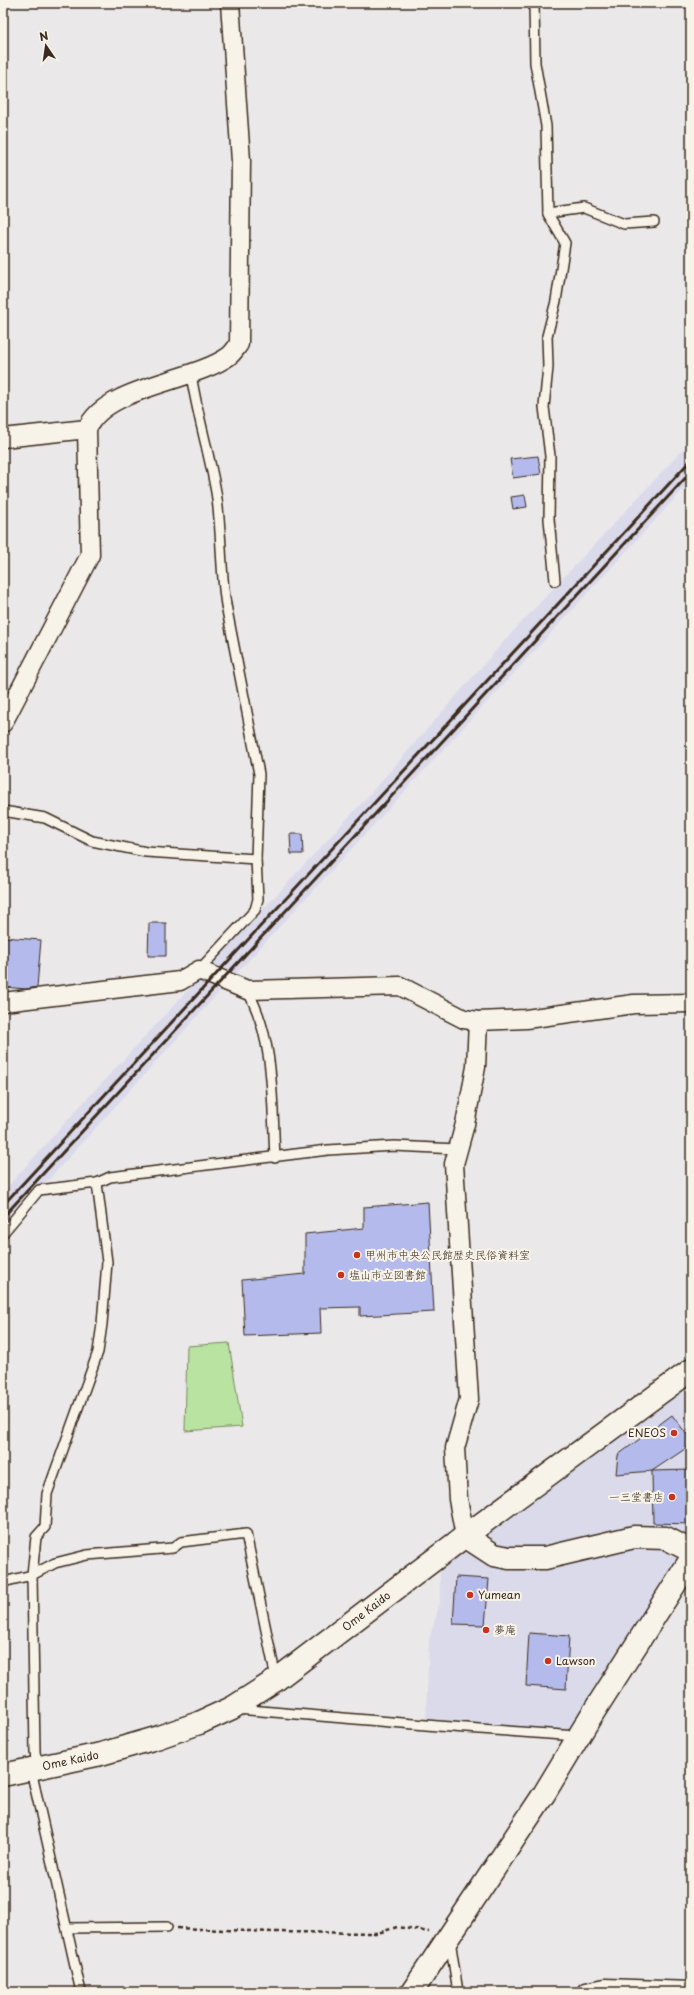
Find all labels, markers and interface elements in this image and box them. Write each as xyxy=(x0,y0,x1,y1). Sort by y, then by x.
north arrow xyxy=(26,26,66,66)
text: N xyxy=(37,26,50,45)
place label: 甲州市中央公民館歴史民俗資料室 xyxy=(365,1246,530,1263)
marker: 甲州市中央公民館歴史民俗資料室 xyxy=(352,1250,362,1260)
place label: 塩山市立図書館 xyxy=(349,1266,426,1283)
marker: 塩山市立図書館 xyxy=(336,1270,346,1280)
place label: ENEOS xyxy=(628,1424,666,1441)
marker: ENEOS xyxy=(669,1428,679,1438)
place label: 一三堂書店 xyxy=(609,1488,664,1505)
marker: 一三堂書店 xyxy=(667,1492,677,1502)
place label: Yumean xyxy=(478,1586,521,1603)
street label: Ome Kaido xyxy=(338,1587,394,1635)
marker: Yumean xyxy=(465,1590,475,1600)
place label: 夢庵 xyxy=(494,1621,516,1638)
marker: 夢庵 xyxy=(481,1625,491,1635)
place label: Lawson xyxy=(556,1652,595,1669)
marker: Lawson xyxy=(543,1656,553,1666)
street label: Ome Kaido xyxy=(41,1746,100,1774)

